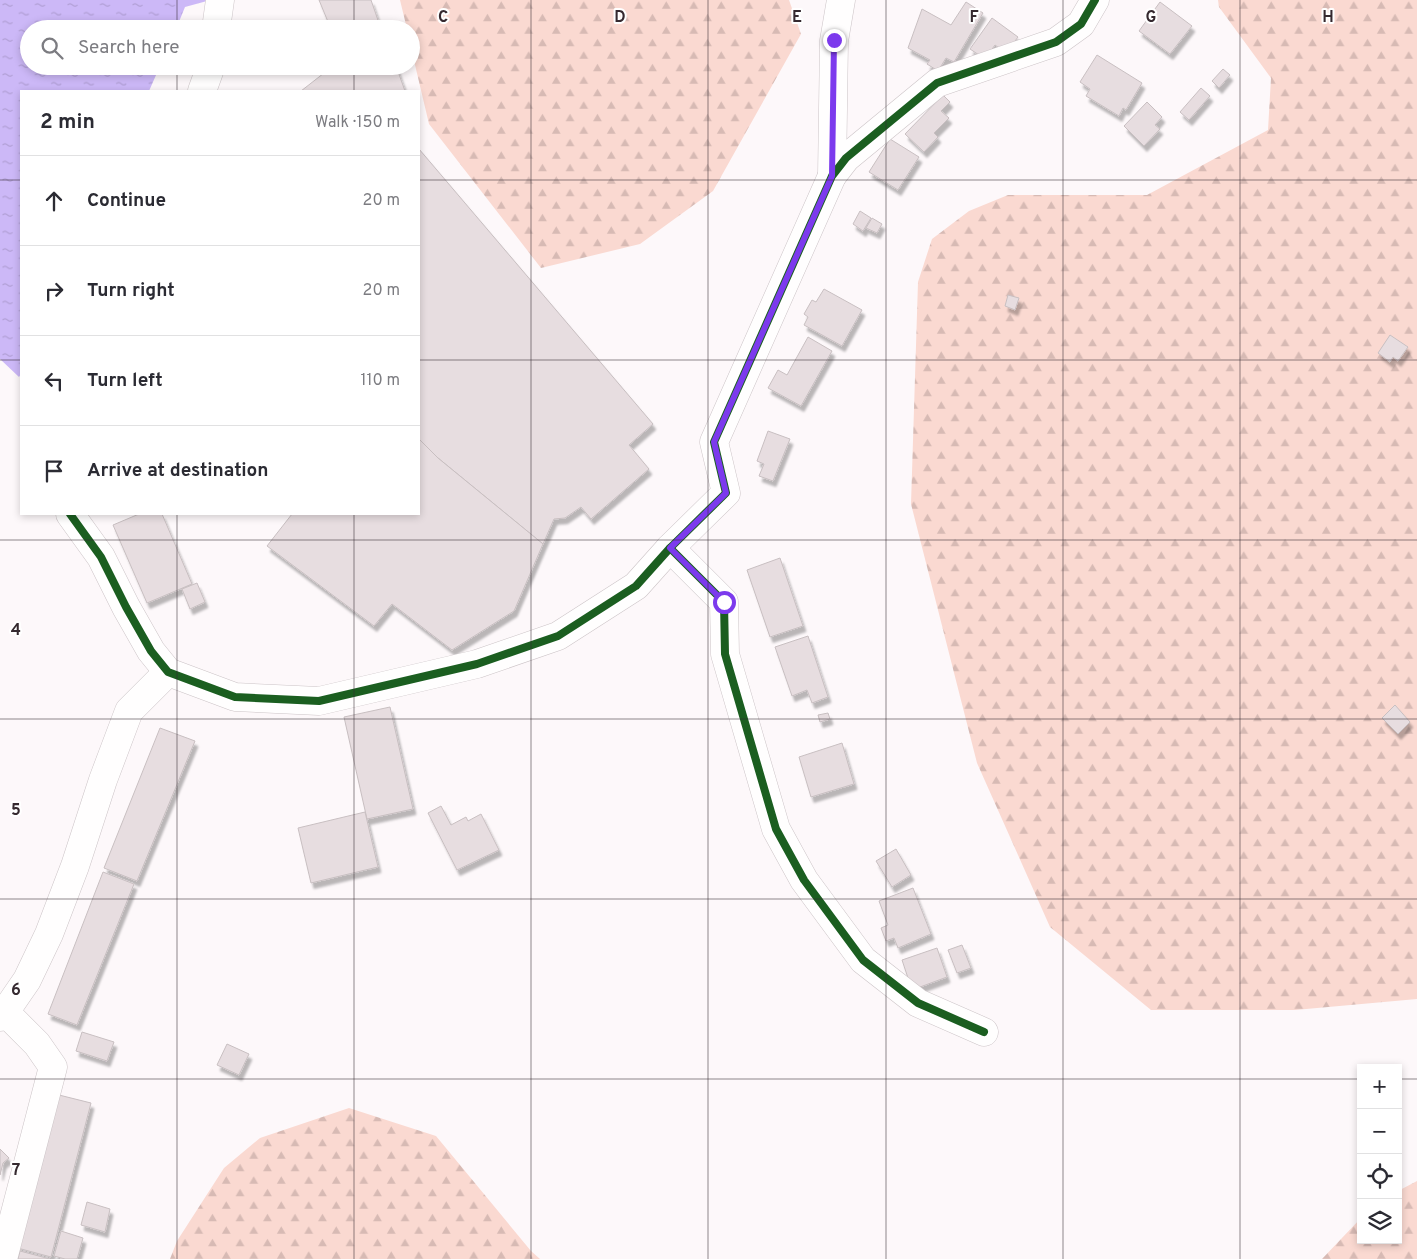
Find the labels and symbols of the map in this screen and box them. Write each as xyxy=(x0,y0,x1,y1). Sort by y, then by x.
text: C xyxy=(438,8,448,28)
text: D xyxy=(614,8,626,28)
text: E xyxy=(792,8,802,28)
text: F xyxy=(969,8,979,28)
text: G xyxy=(1146,8,1156,28)
text: H xyxy=(1322,8,1334,28)
route end xyxy=(823,29,846,52)
route start xyxy=(713,591,736,614)
text: 4 xyxy=(11,621,21,641)
text: 5 xyxy=(11,801,21,821)
text: 6 xyxy=(11,981,21,1001)
text: 7 xyxy=(12,1161,20,1181)

